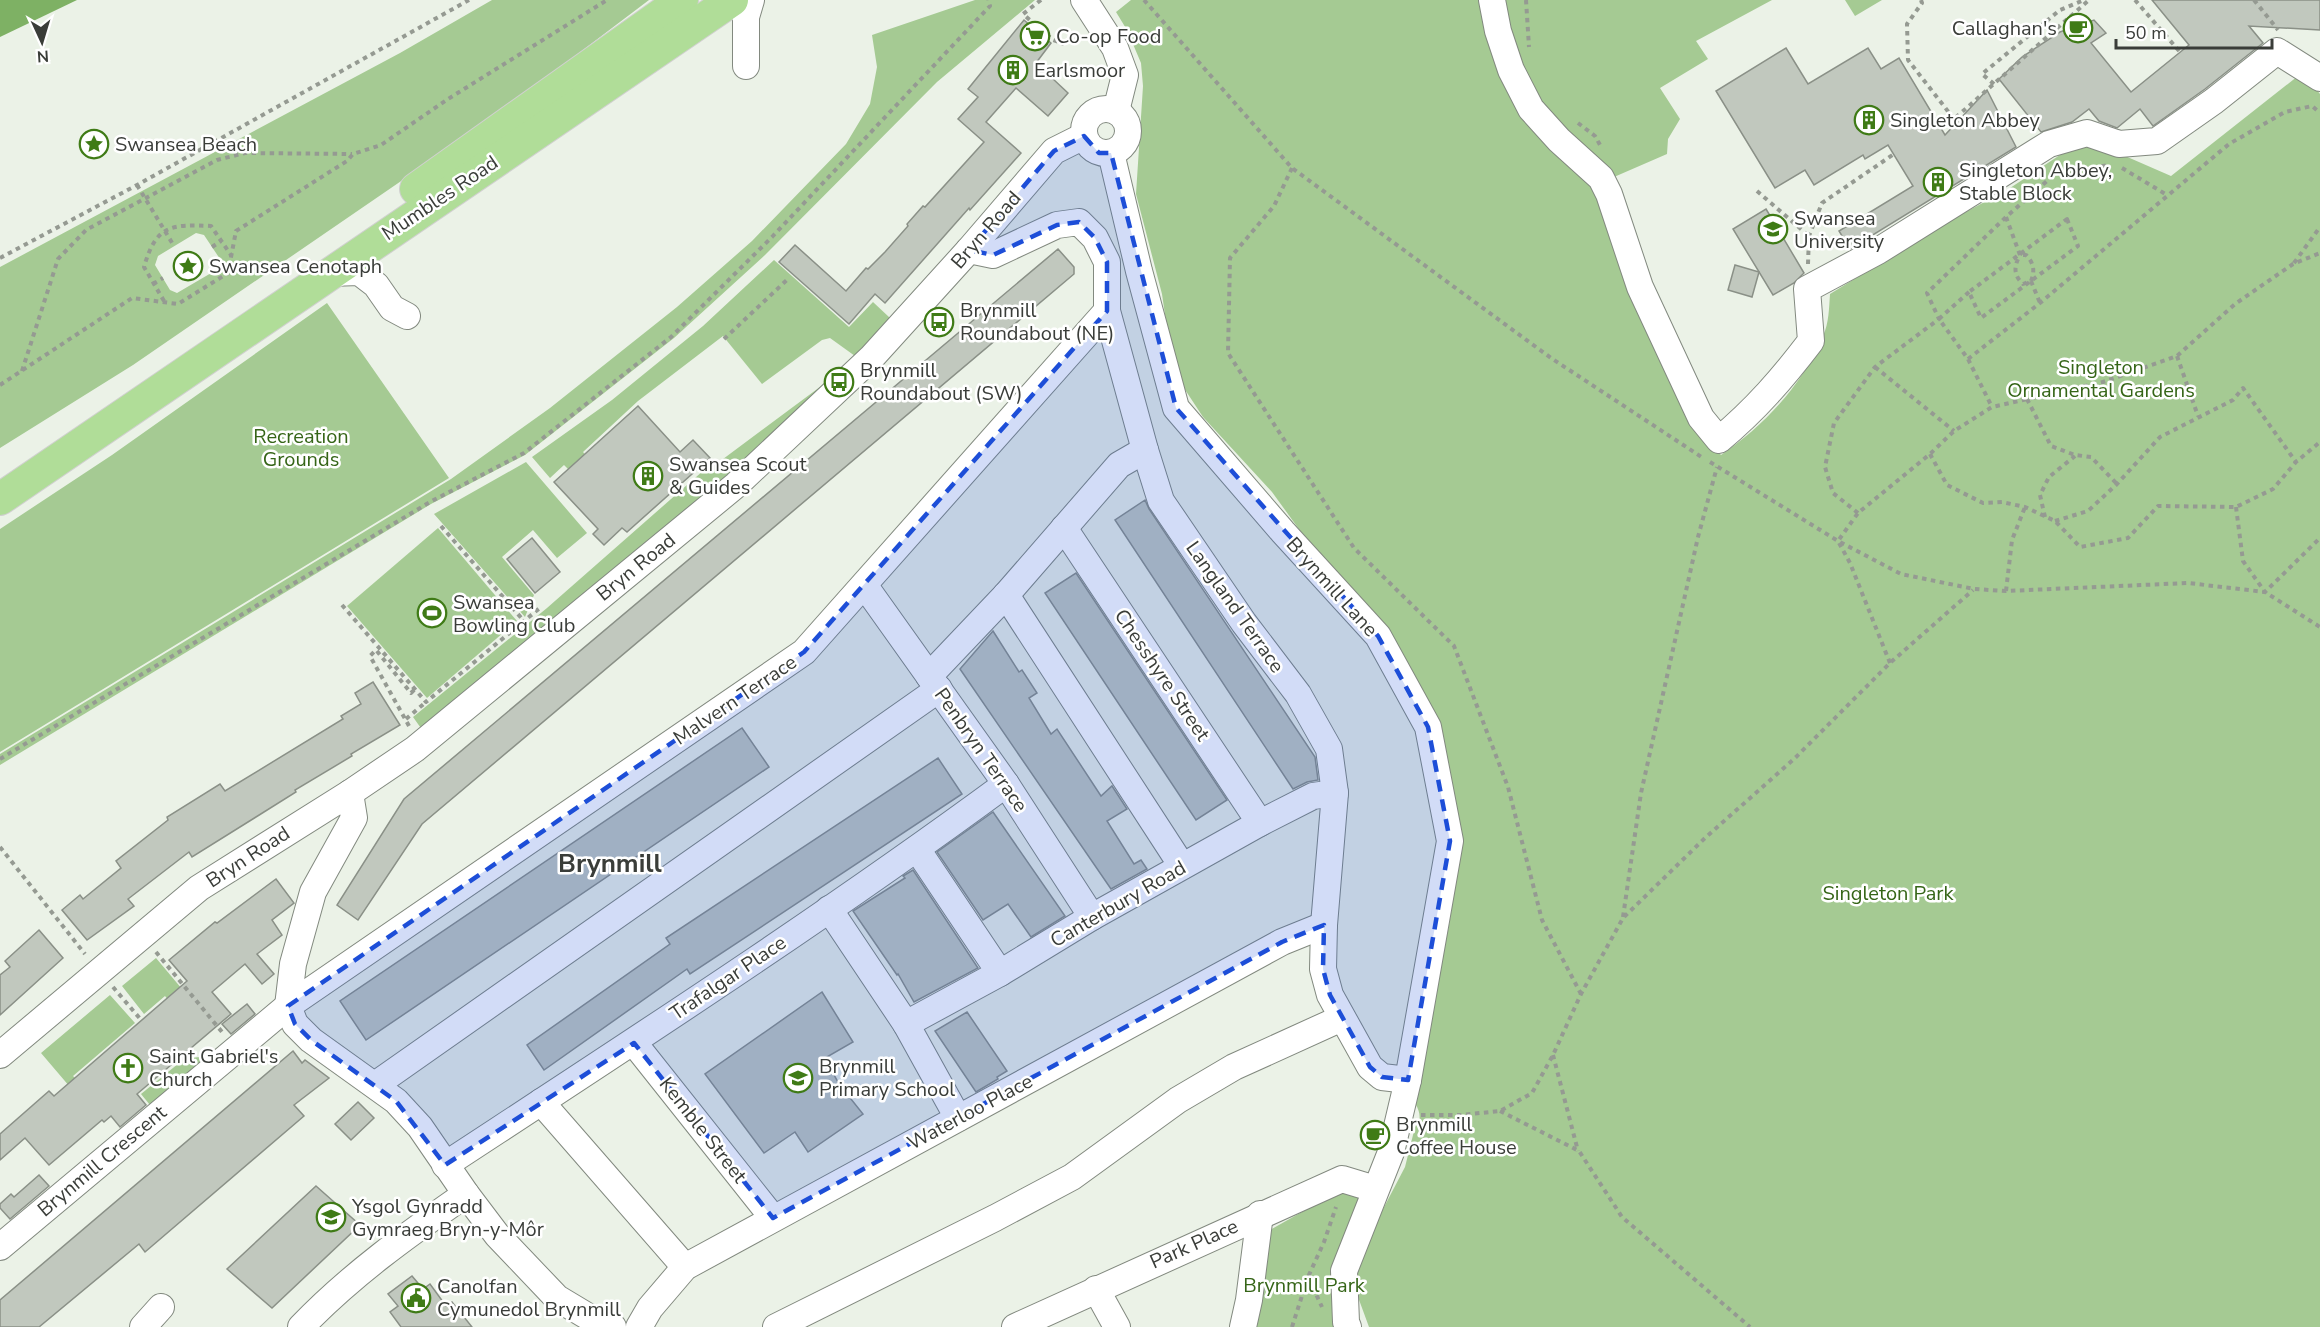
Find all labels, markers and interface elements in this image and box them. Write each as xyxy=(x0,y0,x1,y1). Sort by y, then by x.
north arrow xyxy=(12,12,72,72)
cafe icon: Callaghan's xyxy=(2062,12,2094,44)
scale bar xyxy=(2116,12,2272,50)
place label: Callaghan's xyxy=(1952,15,2057,42)
supermarket icon: Co-op Food xyxy=(1019,20,1051,52)
text: 50 m xyxy=(2125,21,2167,45)
place label: Co-op Food xyxy=(1056,23,1161,50)
text: N xyxy=(36,45,50,67)
building icon: Earlsmoor xyxy=(997,54,1029,86)
place label: Earlsmoor xyxy=(1034,57,1125,84)
building icon: Singleton Abbey xyxy=(1853,104,1885,136)
place label: Singleton Abbey xyxy=(1890,107,2040,134)
place icon: Swansea Beach xyxy=(78,128,110,160)
place label: Swansea Beach xyxy=(115,131,257,158)
street label: Mumbles Road xyxy=(377,149,503,247)
place label: Singleton Abbey, Stable Block xyxy=(1959,157,2112,207)
building icon: Singleton Abbey, Stable Block xyxy=(1922,166,1954,198)
street label: Bryn Road xyxy=(945,185,1027,275)
place label: Swansea University xyxy=(1794,205,1885,255)
school or university icon: Swansea University xyxy=(1757,213,1789,245)
place icon: Swansea Cenotaph xyxy=(172,250,204,282)
place label: Swansea Cenotaph xyxy=(209,253,382,280)
place label: Brynmill Roundabout (NE) xyxy=(960,297,1114,347)
bus stop icon: Brynmill Roundabout (NE) xyxy=(923,306,955,338)
park label: Singleton Ornamental Gardens xyxy=(2007,354,2195,404)
place label: Brynmill Roundabout (SW) xyxy=(860,357,1023,407)
bus stop icon: Brynmill Roundabout (SW) xyxy=(823,366,855,398)
park label: Recreation Grounds xyxy=(253,423,349,473)
place label: Swansea Scout & Guides xyxy=(669,451,807,501)
building icon: Swansea Scout & Guides xyxy=(632,460,664,492)
street label: Bryn Road xyxy=(591,527,681,607)
street label: Brynmill Lane xyxy=(1280,531,1384,643)
street label: Langland Terrace xyxy=(1180,536,1290,678)
place label: Swansea Bowling Club xyxy=(453,589,575,639)
sports icon: Swansea Bowling Club xyxy=(416,597,448,629)
street label: Chesshyre Street xyxy=(1108,604,1217,747)
street label: Malvern Terrace xyxy=(668,649,802,751)
street label: Penbryn Terrace xyxy=(928,682,1034,818)
street label: Bryn Road xyxy=(201,820,295,894)
district label: Brynmill xyxy=(558,846,663,881)
street label: Canterbury Road xyxy=(1045,854,1191,954)
park label: Singleton Park xyxy=(1823,880,1954,907)
street label: Trafalgar Place xyxy=(665,929,791,1027)
place label: Saint Gabriel's Church xyxy=(149,1043,278,1093)
church icon: Saint Gabriel's Church xyxy=(112,1052,144,1084)
place label: Brynmill Primary School xyxy=(819,1053,955,1103)
school or university icon: Brynmill Primary School xyxy=(782,1062,814,1094)
street label: Waterloo Place xyxy=(903,1068,1037,1156)
street label: Kemble Street xyxy=(653,1071,754,1189)
street label: Brynmill Crescent xyxy=(32,1098,173,1223)
place label: Brynmill Coffee House xyxy=(1396,1111,1517,1161)
cafe icon: Brynmill Coffee House xyxy=(1359,1119,1391,1151)
place label: Ysgol Gynradd Gymraeg Bryn-y-Môr xyxy=(351,1193,544,1243)
school or university icon: Ysgol Gynradd Gymraeg Bryn-y-Môr xyxy=(315,1201,347,1233)
street label: Park Place xyxy=(1146,1213,1242,1275)
park label: Brynmill Park xyxy=(1243,1272,1366,1299)
place label: Canolfan Cymunedol Brynmill xyxy=(437,1273,621,1323)
public building icon: Canolfan Cymunedol Brynmill xyxy=(400,1282,432,1314)

